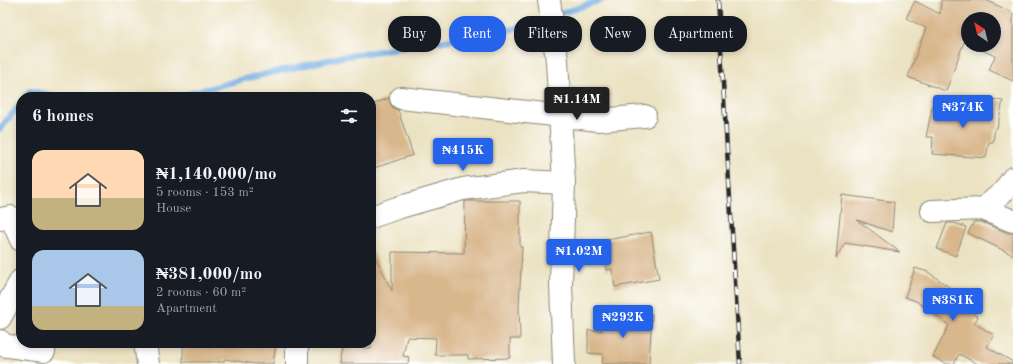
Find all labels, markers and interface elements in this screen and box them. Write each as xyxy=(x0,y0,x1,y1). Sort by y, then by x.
north arrow xyxy=(961,12,1001,52)
map controls xyxy=(961,12,1001,52)
chip: Buy xyxy=(388,16,441,52)
chip: Rent xyxy=(449,16,506,52)
chip: Filters xyxy=(514,16,582,52)
chip: New xyxy=(590,16,646,52)
chip: Apartment xyxy=(654,16,747,52)
pin: ₦1.14M xyxy=(544,87,610,121)
text: ₦1.14M xyxy=(553,93,601,106)
pin: ₦374K xyxy=(935,95,991,129)
text: ₦374K xyxy=(942,101,984,114)
icon: filters xyxy=(338,105,360,127)
text: 6 homes xyxy=(32,108,94,125)
pin: ₦415K xyxy=(435,138,491,172)
text: ₦415K xyxy=(442,144,484,157)
icon: home xyxy=(64,166,112,214)
text: ₦1,140,000/mo xyxy=(156,166,277,183)
text: 5 rooms · 153 m² xyxy=(156,186,254,199)
text: House xyxy=(156,202,191,215)
pin: ₦1.02M xyxy=(546,239,612,273)
text: ₦1.02M xyxy=(555,245,603,258)
icon: home xyxy=(64,266,112,314)
text: ₦381,000/mo xyxy=(156,266,262,283)
text: 2 rooms · 60 m² xyxy=(156,286,246,299)
pin: ₦381K xyxy=(925,288,981,322)
text: ₦381K xyxy=(932,294,974,307)
text: Apartment xyxy=(156,302,217,315)
pin: ₦292K xyxy=(595,305,651,339)
text: ₦292K xyxy=(602,311,644,324)

